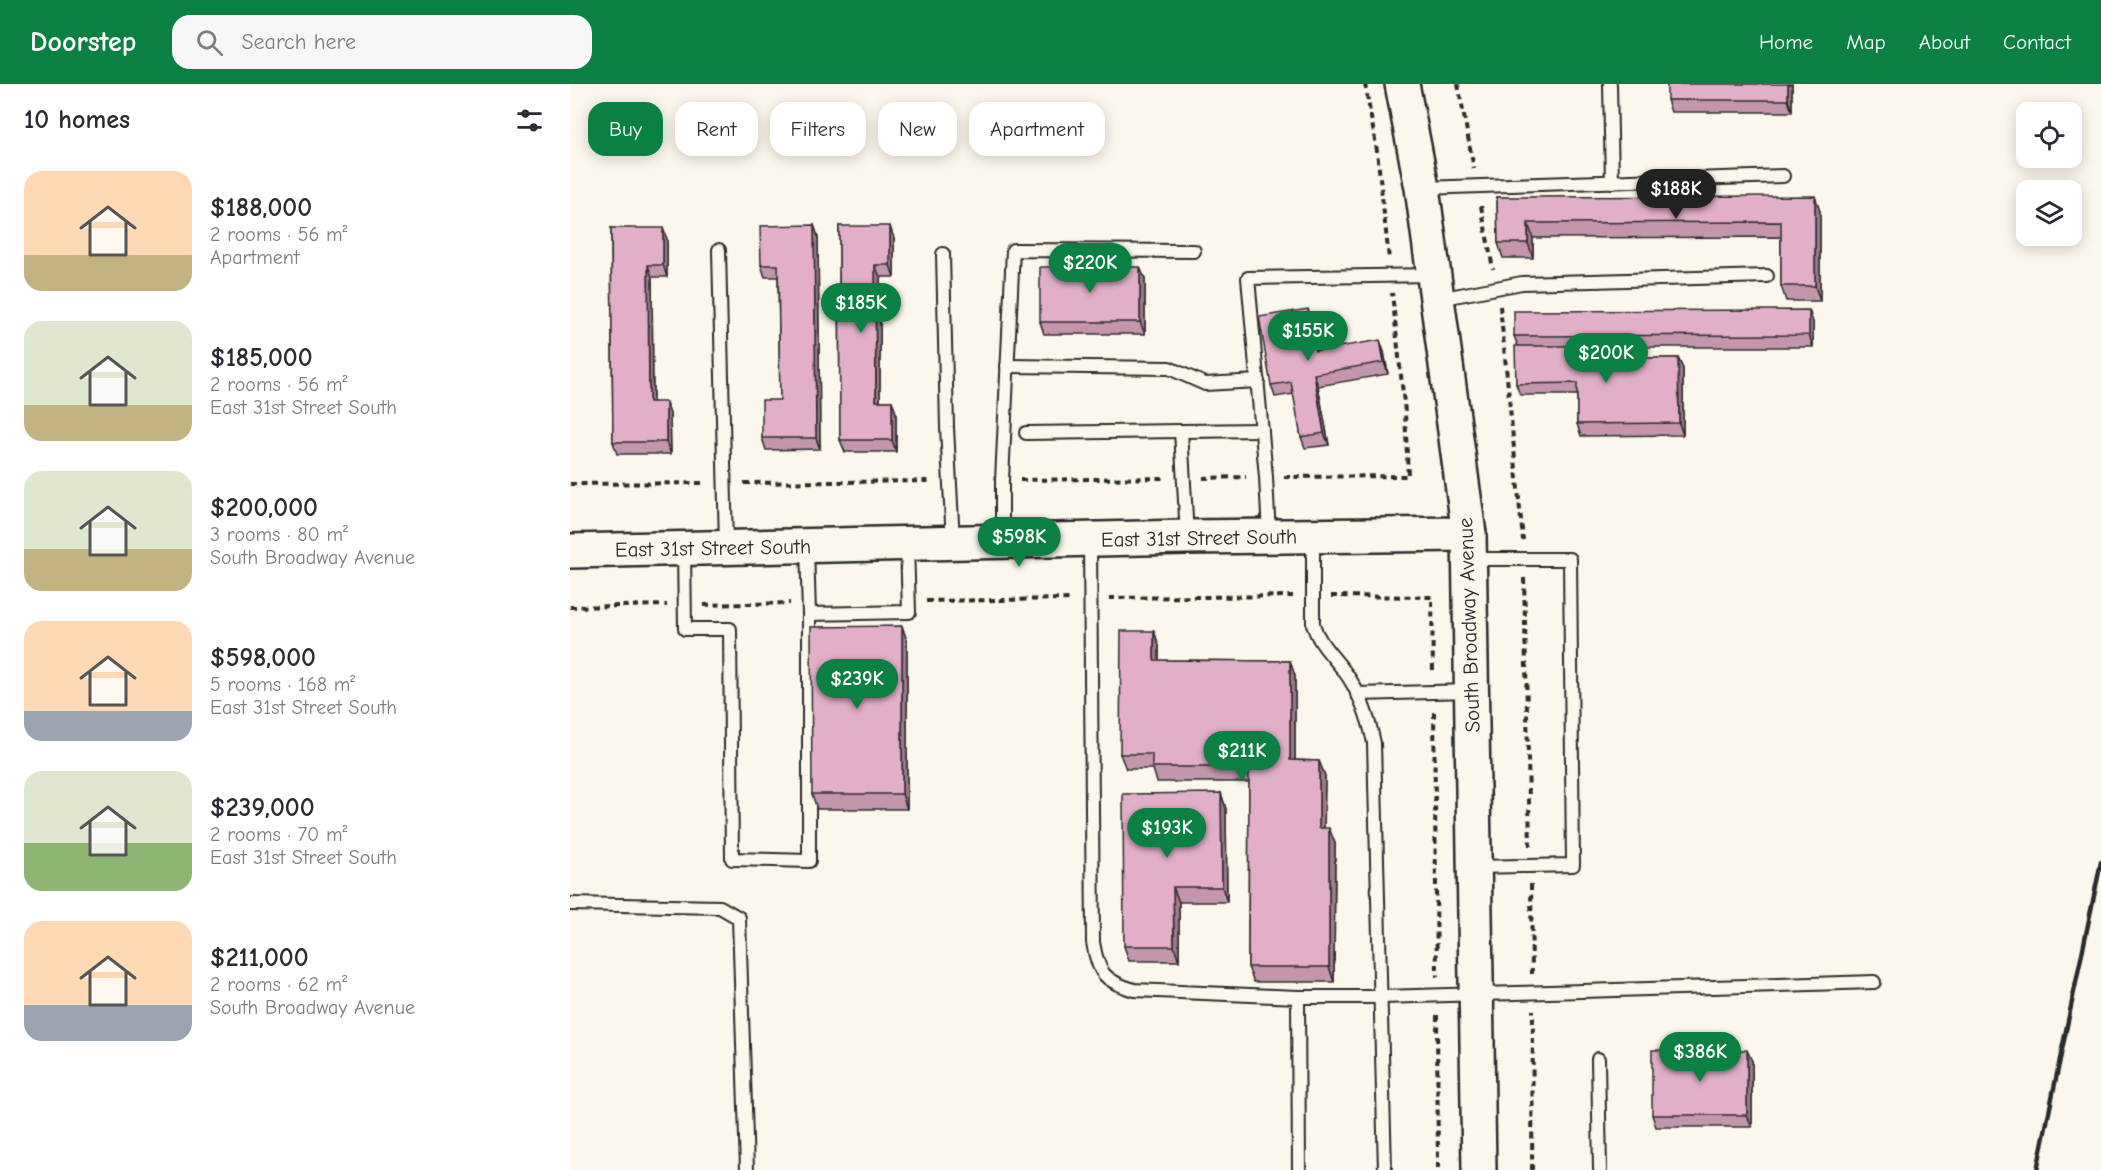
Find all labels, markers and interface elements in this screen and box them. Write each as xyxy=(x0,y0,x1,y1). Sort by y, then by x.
search box xyxy=(172,15,592,69)
text: Doorstep xyxy=(30,26,136,58)
icon: search xyxy=(193,26,226,59)
text: Search here xyxy=(241,29,356,55)
text: Home xyxy=(1759,30,1813,54)
text: Map xyxy=(1846,30,1886,54)
text: About xyxy=(1919,30,1970,54)
text: Contact xyxy=(2003,30,2071,54)
chip: Buy xyxy=(588,102,663,156)
chip: Rent xyxy=(675,102,758,156)
chip: Filters xyxy=(770,102,866,156)
chip: New xyxy=(878,102,957,156)
chip: Apartment xyxy=(969,102,1105,156)
map controls xyxy=(2016,102,2082,246)
button: locate xyxy=(2016,102,2082,168)
icon: filters xyxy=(513,104,546,137)
text: 10 homes xyxy=(24,105,130,135)
pin: $188K xyxy=(1634,169,1718,220)
text: $188K xyxy=(1650,177,1702,200)
button: layers xyxy=(2016,180,2082,246)
text: $188,000 xyxy=(210,193,312,223)
icon: home xyxy=(72,195,144,267)
text: 2 rooms · 56 m² xyxy=(210,223,348,246)
pin: $220K xyxy=(1048,243,1132,294)
text: Apartment xyxy=(210,246,300,269)
text: $220K xyxy=(1063,251,1117,274)
pin: $185K xyxy=(819,283,903,334)
text: $185K xyxy=(835,291,887,314)
pin: $155K xyxy=(1266,311,1350,362)
text: $155K xyxy=(1282,319,1334,342)
pin: $200K xyxy=(1564,333,1648,384)
text: $200K xyxy=(1578,341,1634,364)
text: $185,000 xyxy=(210,343,313,373)
icon: home xyxy=(72,345,144,417)
text: 2 rooms · 56 m² xyxy=(210,373,348,396)
text: East 31st Street South xyxy=(210,396,397,419)
text: $200,000 xyxy=(210,493,318,523)
icon: home xyxy=(72,495,144,567)
pin: $598K xyxy=(977,517,1061,568)
street label: South Broadway Avenue xyxy=(1453,517,1485,733)
text: 3 rooms · 80 m² xyxy=(210,523,348,546)
street label: East 31st Street South xyxy=(1101,524,1297,552)
text: $598K xyxy=(992,525,1046,548)
street label: East 31st Street South xyxy=(615,534,811,562)
text: South Broadway Avenue xyxy=(210,546,415,569)
text: $598,000 xyxy=(210,643,316,673)
icon: home xyxy=(72,645,144,717)
pin: $239K xyxy=(815,659,899,710)
text: $239K xyxy=(830,667,884,690)
text: 5 rooms · 168 m² xyxy=(210,673,355,696)
text: East 31st Street South xyxy=(210,696,397,719)
pin: $211K xyxy=(1200,731,1284,782)
text: $211K xyxy=(1218,739,1266,762)
text: $239,000 xyxy=(210,793,315,823)
icon: home xyxy=(72,795,144,867)
pin: $193K xyxy=(1125,808,1209,859)
text: $193K xyxy=(1141,816,1193,839)
text: 2 rooms · 70 m² xyxy=(210,823,347,846)
text: East 31st Street South xyxy=(210,846,397,869)
text: $211,000 xyxy=(210,943,309,973)
icon: home xyxy=(72,945,144,1017)
text: 2 rooms · 62 m² xyxy=(210,973,347,996)
text: South Broadway Avenue xyxy=(210,996,415,1019)
pin: $386K xyxy=(1658,1032,1742,1083)
text: $386K xyxy=(1673,1040,1727,1063)

